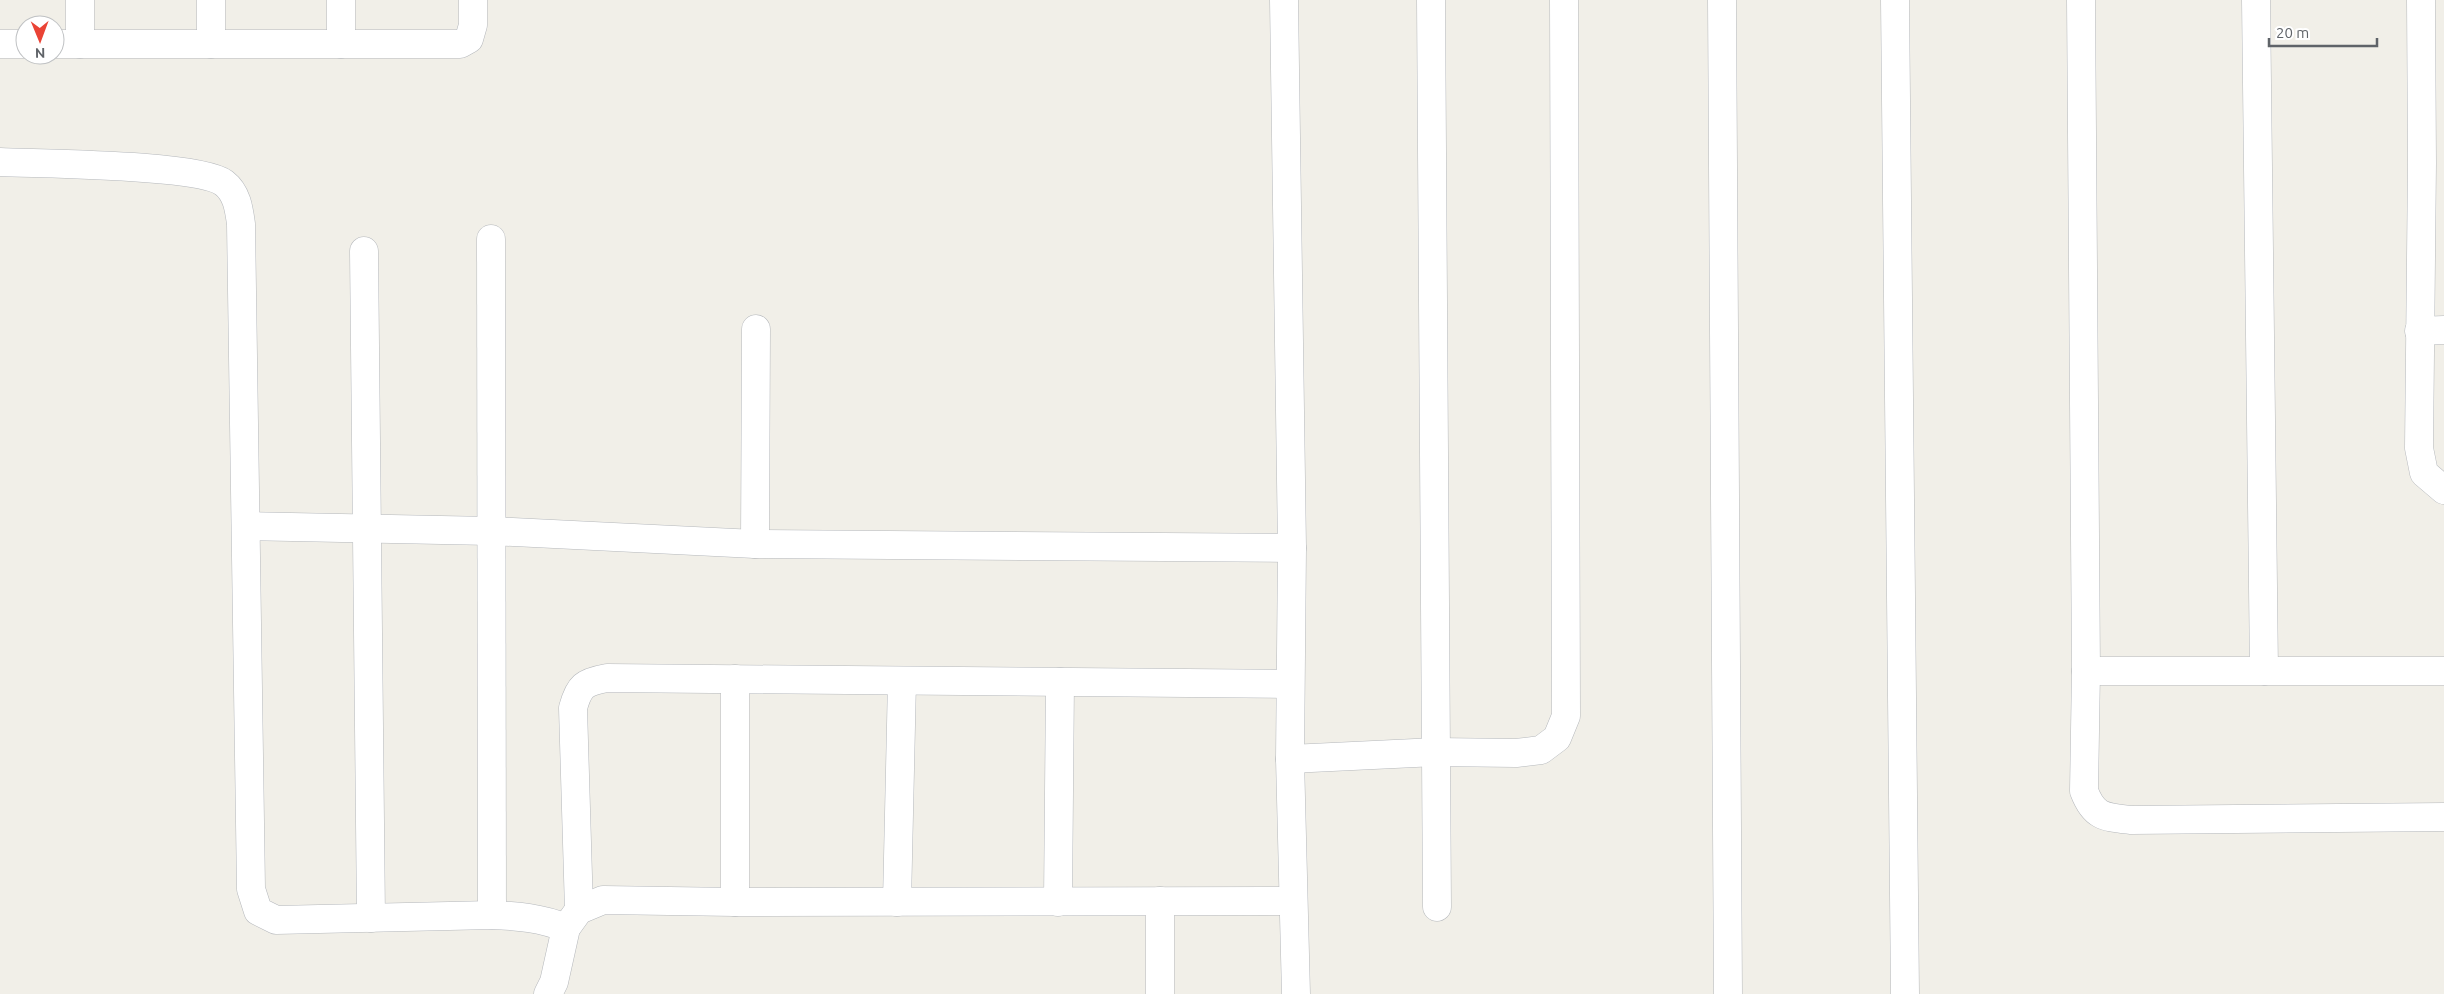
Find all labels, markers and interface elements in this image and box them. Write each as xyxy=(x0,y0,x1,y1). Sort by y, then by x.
north arrow xyxy=(15,15,65,65)
scale bar xyxy=(2269,15,2376,47)
text: 20 m xyxy=(2276,24,2309,41)
text: N xyxy=(35,45,46,61)

